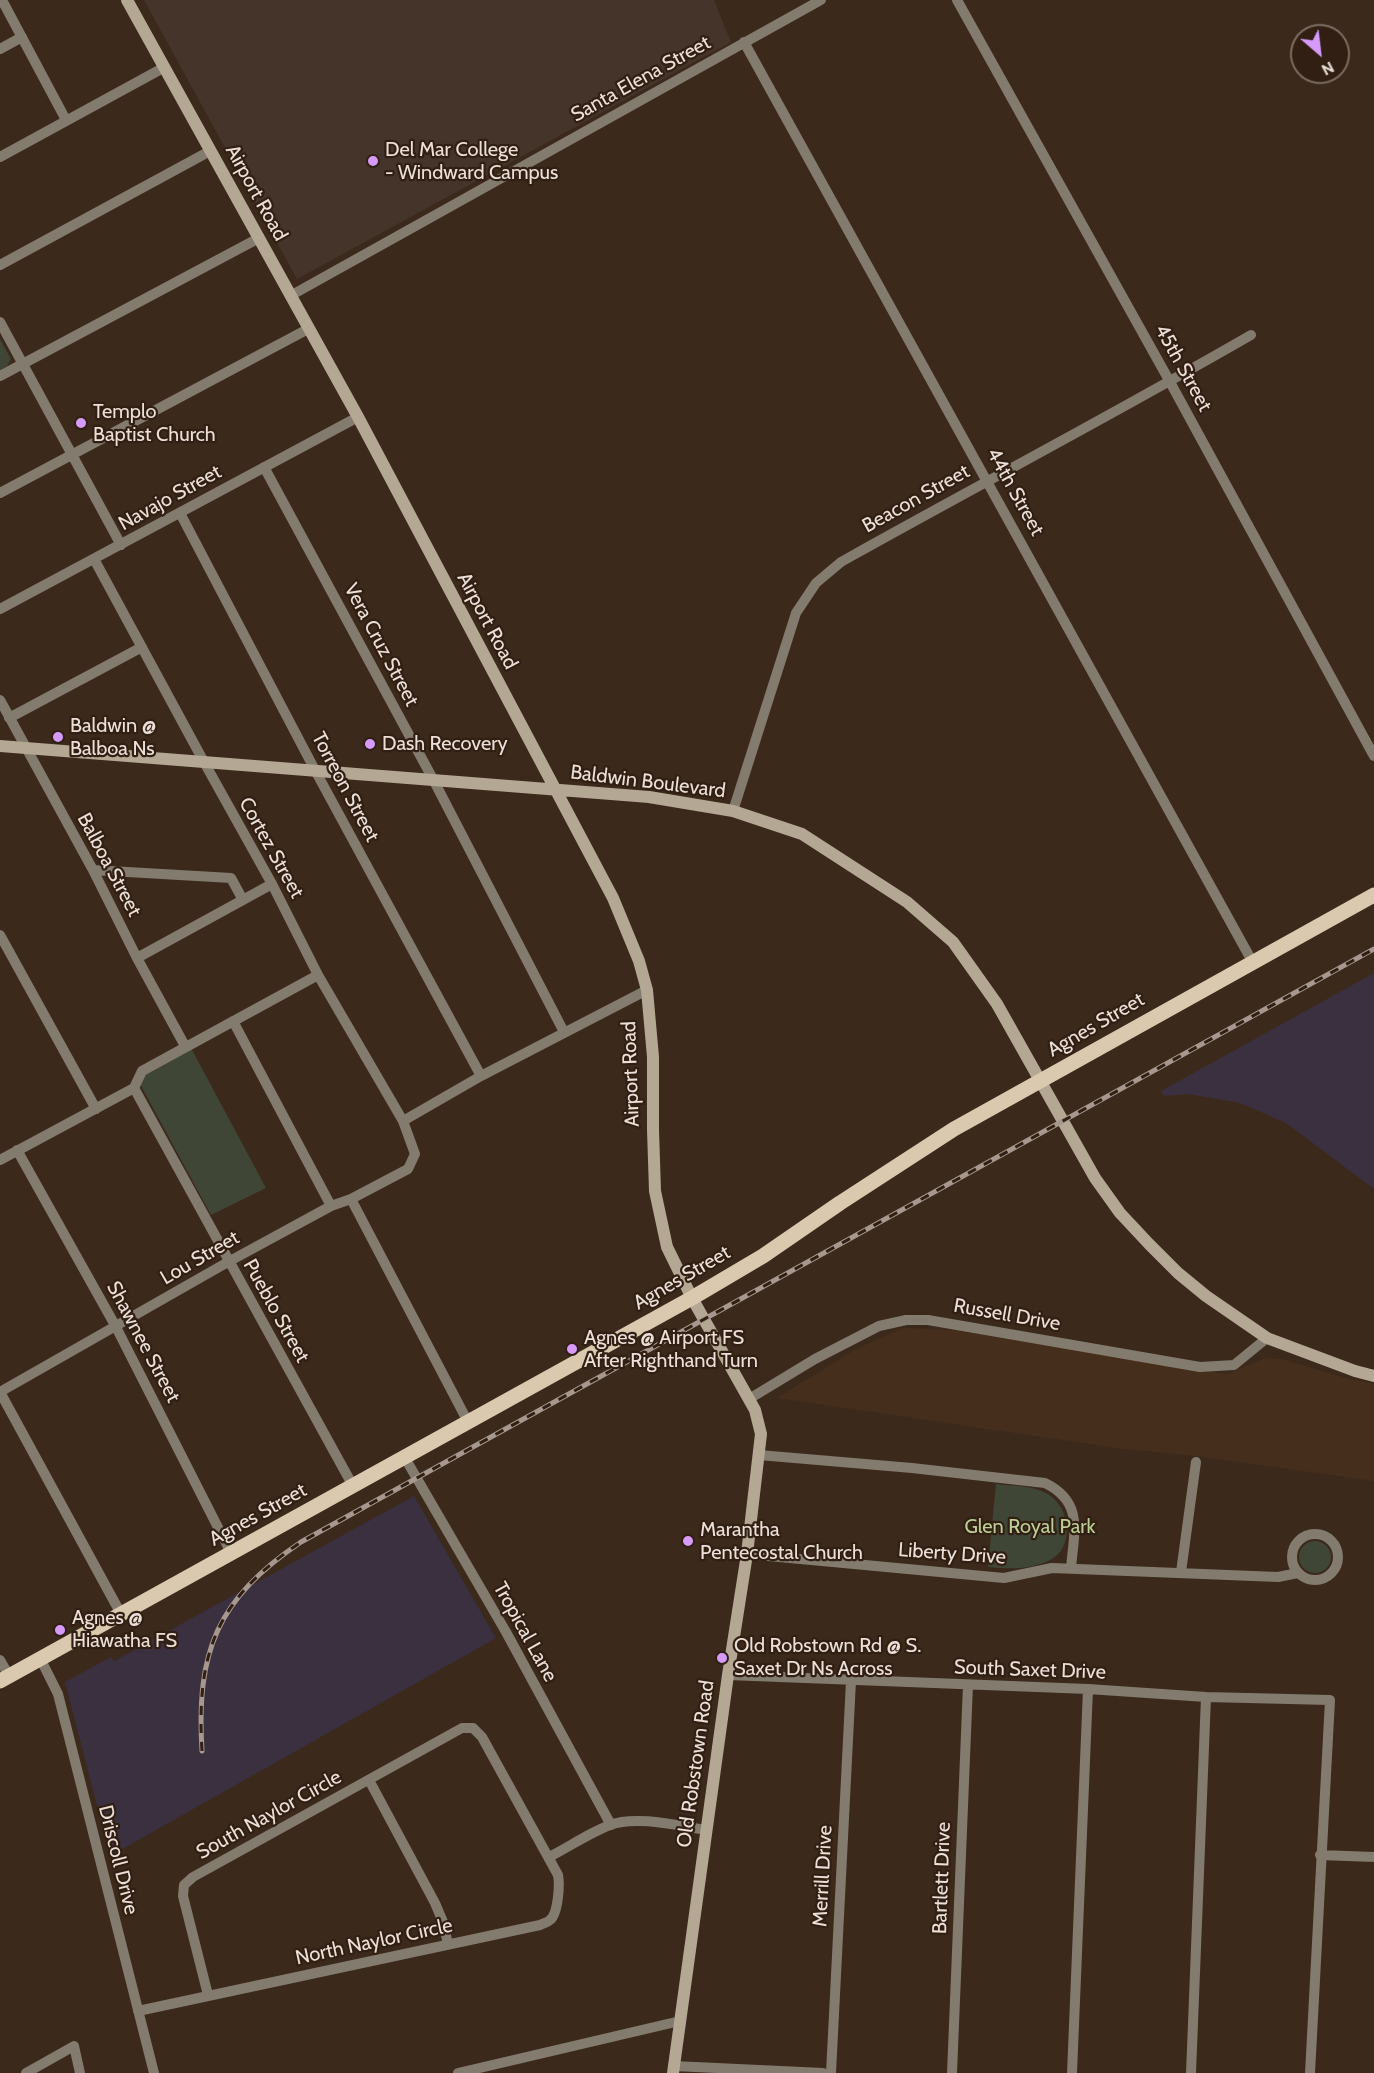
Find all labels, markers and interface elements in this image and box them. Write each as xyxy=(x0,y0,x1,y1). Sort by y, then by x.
north arrow xyxy=(1290,24,1350,84)
street label: Santa Elena Street xyxy=(567,31,715,127)
text: N xyxy=(1318,58,1337,80)
place label: Del Mar College - Windward Campus xyxy=(385,138,558,185)
street label: Airport Road xyxy=(220,141,292,245)
marker: Del Mar College - Windward Campus xyxy=(366,154,380,168)
street label: 45th Street xyxy=(1149,320,1217,416)
place label: Templo Baptist Church xyxy=(93,400,216,447)
marker: Templo Baptist Church xyxy=(74,416,88,430)
street label: 44th Street xyxy=(981,444,1049,540)
street label: Navajo Street xyxy=(115,460,225,536)
street label: Beacon Street xyxy=(858,460,974,538)
street label: Airport Road xyxy=(452,569,522,673)
street label: Vera Cruz Street xyxy=(339,579,423,711)
place label: Baldwin @ Balboa Ns xyxy=(70,714,156,761)
street label: Torreon Street xyxy=(306,728,384,846)
marker: Baldwin @ Balboa Ns xyxy=(51,730,65,744)
place label: Dash Recovery xyxy=(382,732,508,756)
marker: Dash Recovery xyxy=(363,737,377,751)
street label: Baldwin Boulevard xyxy=(569,761,727,803)
street label: Cortez Street xyxy=(233,793,309,903)
street label: Balboa Street xyxy=(72,809,146,921)
street label: Agnes Street xyxy=(1043,988,1149,1062)
street label: Airport Road xyxy=(617,1021,645,1127)
street label: Lou Street xyxy=(156,1226,244,1290)
street label: Agnes Street xyxy=(629,1241,735,1315)
street label: Pueblo Street xyxy=(238,1255,314,1367)
street label: Shawnee Street xyxy=(101,1277,185,1407)
street label: Russell Drive xyxy=(952,1294,1062,1336)
place label: Agnes @ Airport FS After Righthand Turn xyxy=(584,1326,758,1373)
marker: Agnes @ Airport FS After Righthand Turn xyxy=(565,1342,579,1356)
street label: Agnes Street xyxy=(205,1478,311,1552)
park label: Glen Royal Park xyxy=(964,1515,1096,1539)
place label: Marantha Pentecostal Church xyxy=(700,1518,863,1565)
marker: Marantha Pentecostal Church xyxy=(681,1534,695,1548)
street label: Liberty Drive xyxy=(897,1538,1007,1570)
street label: Tropical Lane xyxy=(488,1578,562,1686)
place label: Agnes @ Hiawatha FS xyxy=(72,1606,177,1653)
marker: Agnes @ Hiawatha FS xyxy=(53,1623,67,1637)
place label: Old Robstown Rd @ S. Saxet Dr Ns Across xyxy=(734,1634,921,1681)
marker: Old Robstown Rd @ S. Saxet Dr Ns Across xyxy=(715,1651,729,1665)
street label: South Saxet Drive xyxy=(954,1655,1106,1685)
street label: Old Robstown Road xyxy=(672,1679,720,1849)
street label: South Naylor Circle xyxy=(192,1765,346,1865)
street label: Driscoll Drive xyxy=(93,1803,143,1917)
street label: Bartlett Drive xyxy=(928,1821,956,1935)
street label: Merrill Drive xyxy=(808,1824,838,1928)
street label: North Naylor Circle xyxy=(293,1914,455,1970)

